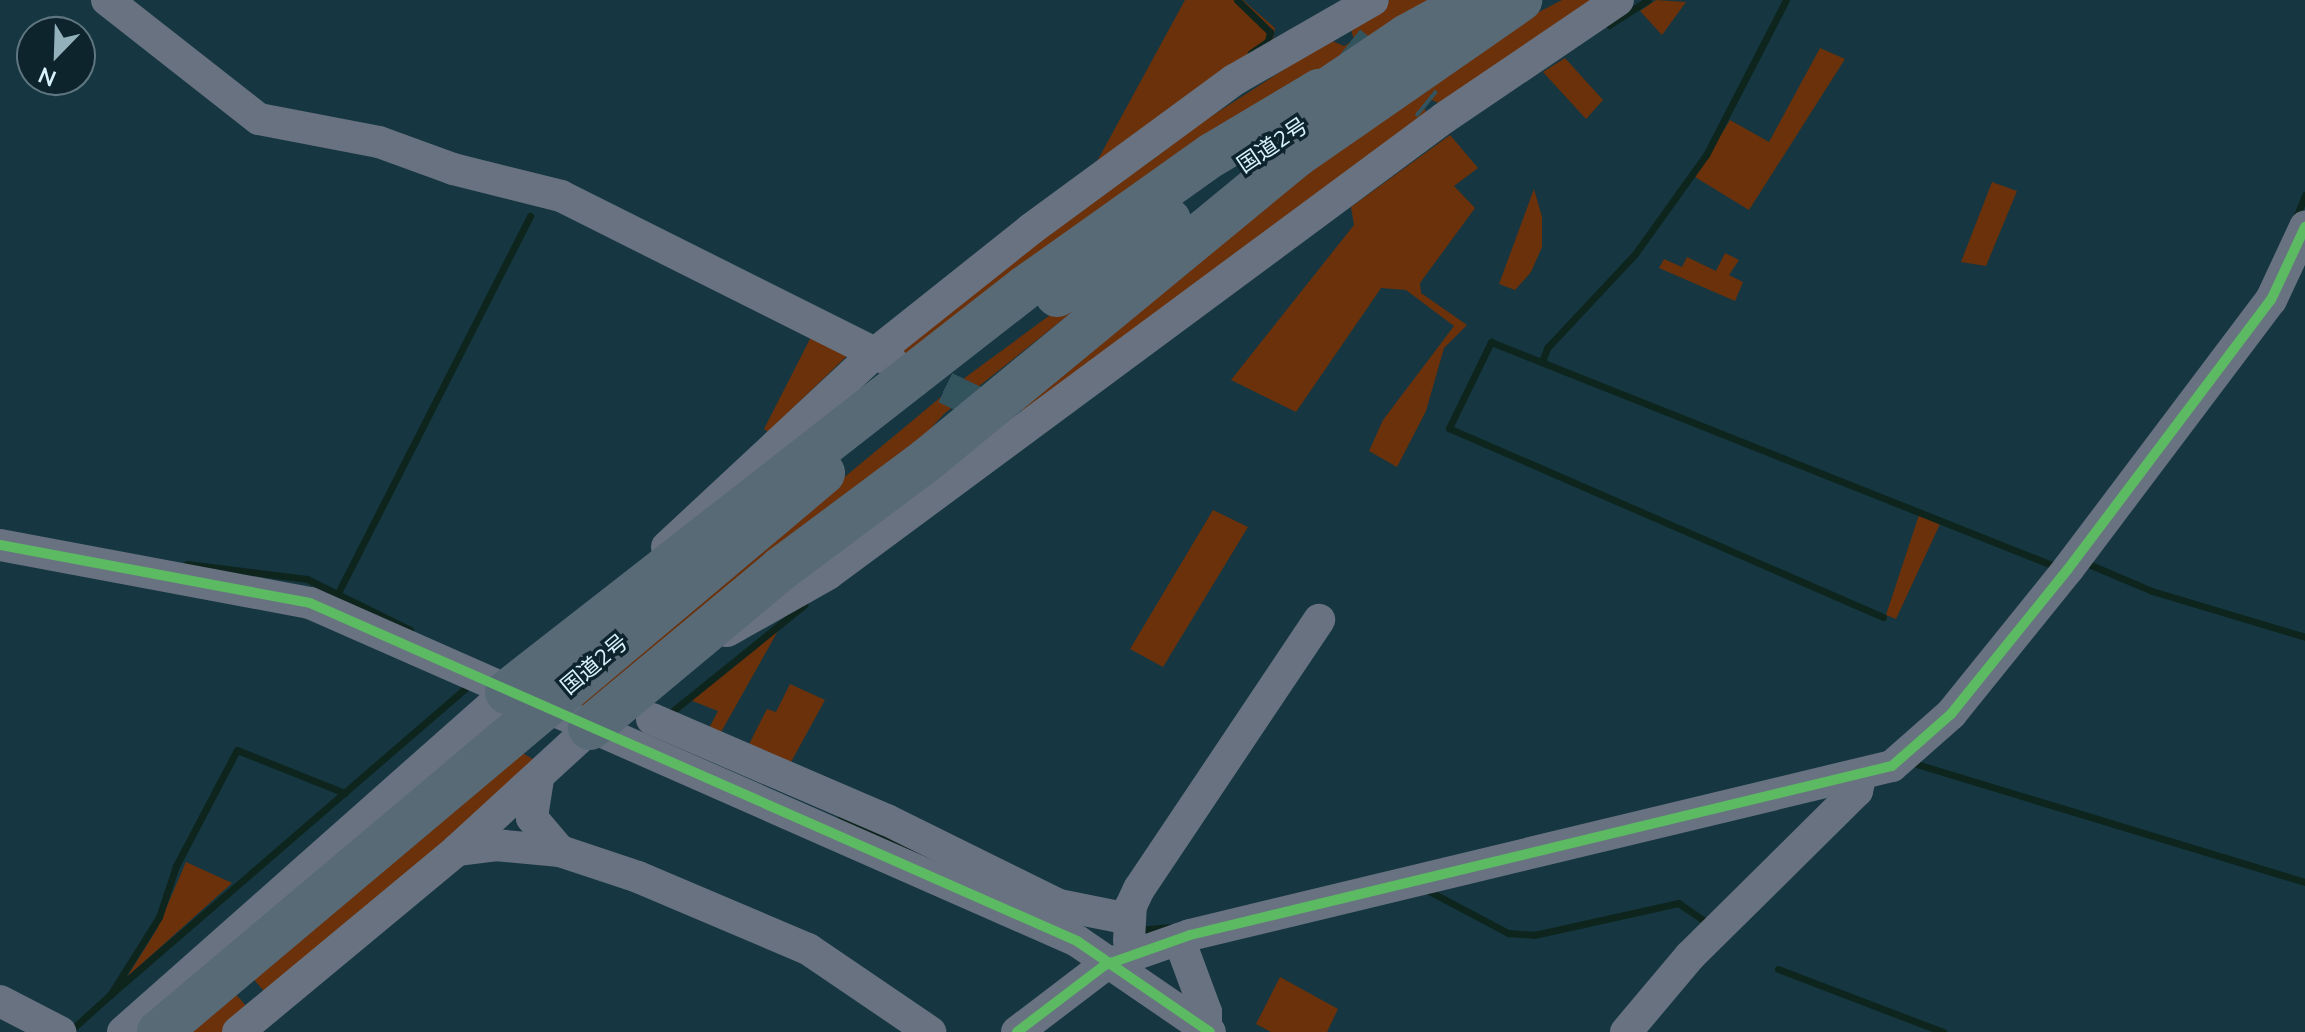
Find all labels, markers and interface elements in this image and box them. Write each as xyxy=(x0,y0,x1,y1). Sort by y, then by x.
north arrow xyxy=(16,16,96,96)
text: N xyxy=(34,59,61,93)
street label: 国道2号 xyxy=(1233,113,1313,179)
street label: 国道2号 xyxy=(556,629,634,701)

